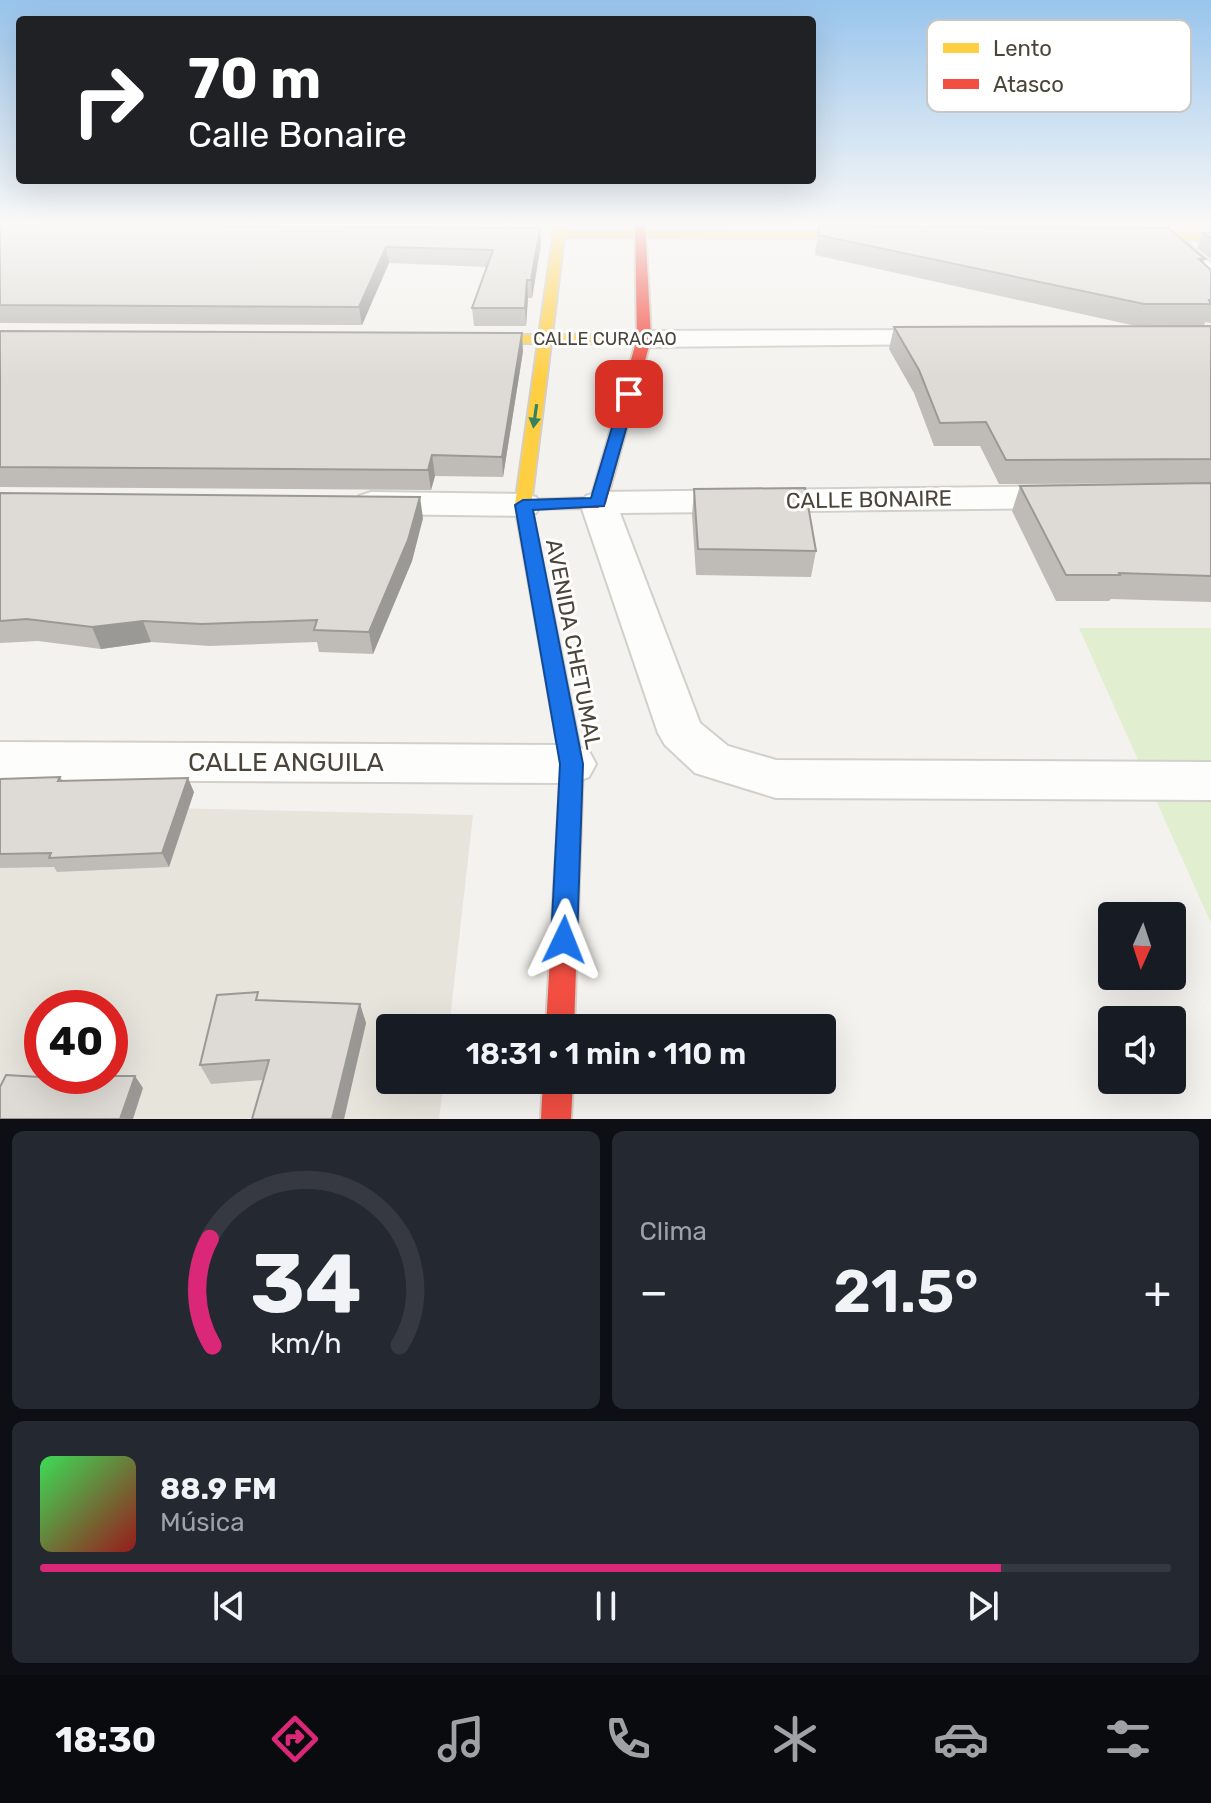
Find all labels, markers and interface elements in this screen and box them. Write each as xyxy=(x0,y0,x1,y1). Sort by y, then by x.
legend xyxy=(927,20,1191,112)
text: Lento xyxy=(993,35,1052,62)
text: 70 m xyxy=(188,46,321,112)
icon: right xyxy=(56,48,160,152)
text: Atasco xyxy=(993,71,1064,98)
text: Calle Bonaire xyxy=(188,113,407,156)
street label: CALLE CURACAO xyxy=(533,328,677,350)
pin xyxy=(595,360,663,428)
icon: arrive xyxy=(607,372,651,416)
one-way arrow xyxy=(528,404,541,429)
street label: CALLE BONAIRE xyxy=(786,485,952,514)
street label: AVENIDA CHETUMAL xyxy=(540,537,607,752)
street label: CALLE ANGUILA xyxy=(188,747,384,778)
position arrow xyxy=(522,898,606,982)
north arrow xyxy=(1098,902,1186,990)
map controls xyxy=(1098,902,1186,1094)
speed limit sign: 40 xyxy=(24,990,128,1094)
button: sound xyxy=(1098,1006,1186,1094)
text: 18:31 · 1 min · 110 m xyxy=(466,1036,746,1072)
text: Clima xyxy=(640,1216,707,1247)
text: 34 xyxy=(250,1234,362,1333)
text: 21.5° xyxy=(833,1256,979,1327)
text: − xyxy=(640,1266,668,1318)
text: + xyxy=(1144,1266,1171,1318)
text: km/h xyxy=(270,1326,341,1360)
text: 88.9 FM xyxy=(160,1471,277,1507)
text: Música xyxy=(160,1507,245,1538)
icon: previous xyxy=(207,1584,251,1628)
icon: pause xyxy=(584,1584,628,1628)
icon: next xyxy=(961,1584,1005,1628)
icon: directions xyxy=(267,1711,323,1767)
icon: music xyxy=(433,1711,489,1767)
icon: phone xyxy=(600,1711,656,1767)
icon: climate xyxy=(767,1711,823,1767)
icon: car xyxy=(933,1711,989,1767)
icon: filters xyxy=(1100,1711,1156,1767)
text: 18:30 xyxy=(55,1718,156,1761)

